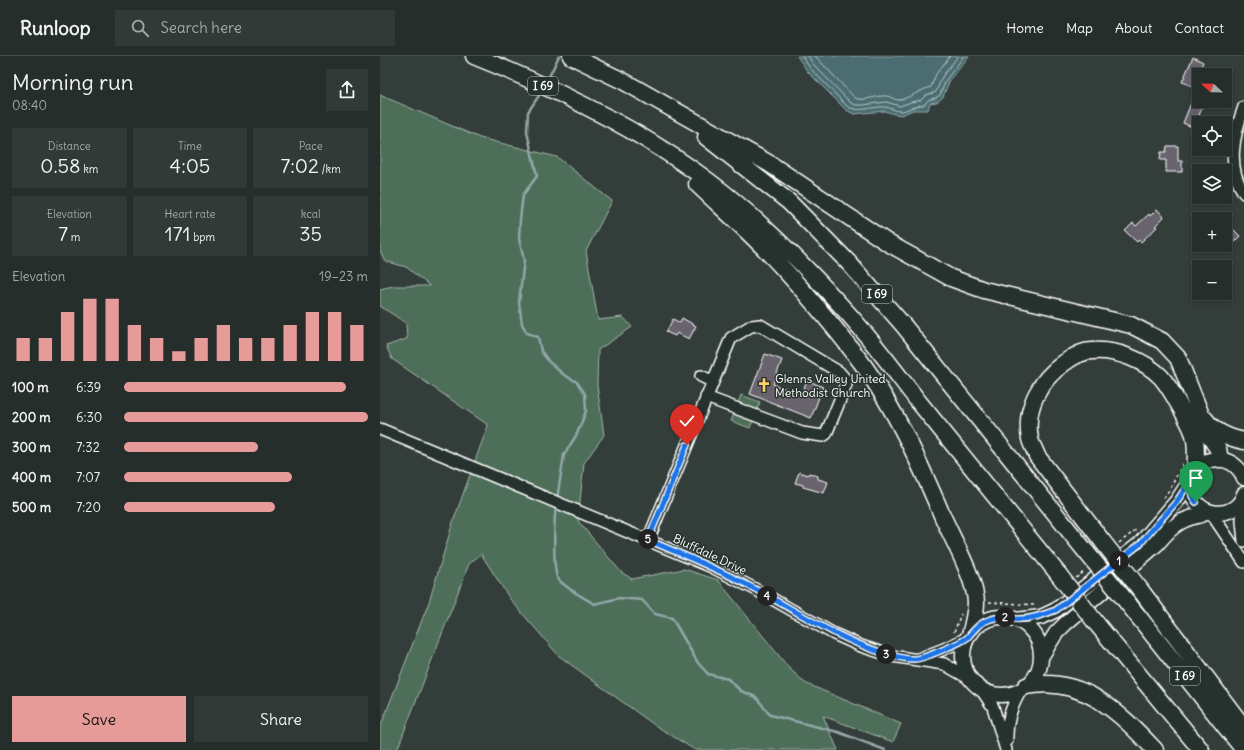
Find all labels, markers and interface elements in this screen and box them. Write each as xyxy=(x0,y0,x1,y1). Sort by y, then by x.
search box xyxy=(115,10,395,46)
text: Runloop xyxy=(20,16,91,40)
icon: search xyxy=(129,17,151,39)
text: Search here xyxy=(161,18,242,37)
text: Home xyxy=(1006,19,1044,37)
text: Map xyxy=(1066,19,1093,37)
text: About xyxy=(1115,19,1153,37)
text: Contact xyxy=(1175,19,1224,37)
text: Morning run xyxy=(12,68,134,96)
north arrow xyxy=(1192,68,1232,108)
map controls xyxy=(1192,68,1232,300)
button: share xyxy=(326,69,368,111)
road number: I 69 xyxy=(528,77,558,95)
text: 08:40 xyxy=(12,97,47,114)
button: locate xyxy=(1192,116,1232,156)
text: Distance xyxy=(48,139,91,153)
text: Time xyxy=(178,139,202,153)
text: Pace xyxy=(299,139,323,153)
text: 0.58 xyxy=(40,153,81,178)
text: 4:05 xyxy=(170,153,210,178)
text: 7:02 xyxy=(280,153,319,178)
text: km xyxy=(81,162,98,176)
text: /km xyxy=(319,162,341,176)
button: layers xyxy=(1192,164,1232,204)
text: Elevation xyxy=(47,207,92,221)
text: Heart rate xyxy=(164,207,216,221)
text: kcal xyxy=(301,207,321,221)
button: + xyxy=(1192,212,1232,252)
text: 7 xyxy=(58,221,68,246)
text: 171 xyxy=(165,221,191,246)
text: 35 xyxy=(299,221,322,246)
text: m xyxy=(68,230,80,244)
text: bpm xyxy=(191,230,215,244)
button: − xyxy=(1192,260,1232,300)
text: Elevation xyxy=(12,268,65,285)
text: 19–23 m xyxy=(319,268,368,285)
road number: I 69 xyxy=(862,285,892,303)
place label: Glenns Valley United Methodist Church xyxy=(775,371,886,400)
church icon: Glenns Valley United Methodist Church xyxy=(756,377,772,393)
text: 100 m xyxy=(12,379,49,396)
text: 6:39 xyxy=(76,379,101,396)
pin xyxy=(670,404,704,445)
text: 200 m xyxy=(12,409,51,426)
text: 6:30 xyxy=(76,409,102,426)
icon: check xyxy=(676,410,698,432)
text: 300 m xyxy=(12,439,51,456)
text: 7:32 xyxy=(76,439,100,456)
pin xyxy=(1179,461,1213,502)
icon: arrive xyxy=(1185,467,1207,489)
text: 400 m xyxy=(12,469,51,486)
text: 7:07 xyxy=(76,469,100,486)
text: 500 m xyxy=(12,499,51,516)
text: 7:20 xyxy=(76,499,101,516)
pin: 5 xyxy=(638,529,658,549)
street label: Bluffdale Drive xyxy=(671,530,749,578)
text: 5 xyxy=(645,532,651,546)
pin: 1 xyxy=(1109,551,1129,571)
text: 1 xyxy=(1117,554,1121,568)
pin: 4 xyxy=(757,586,777,606)
text: 4 xyxy=(764,589,770,603)
pin: 2 xyxy=(995,607,1015,627)
text: 2 xyxy=(1002,610,1008,624)
pin: 3 xyxy=(876,644,896,664)
text: 3 xyxy=(883,647,889,661)
road number: I 69 xyxy=(1170,667,1200,685)
button: Save xyxy=(12,696,186,742)
button: Share xyxy=(194,696,368,742)

